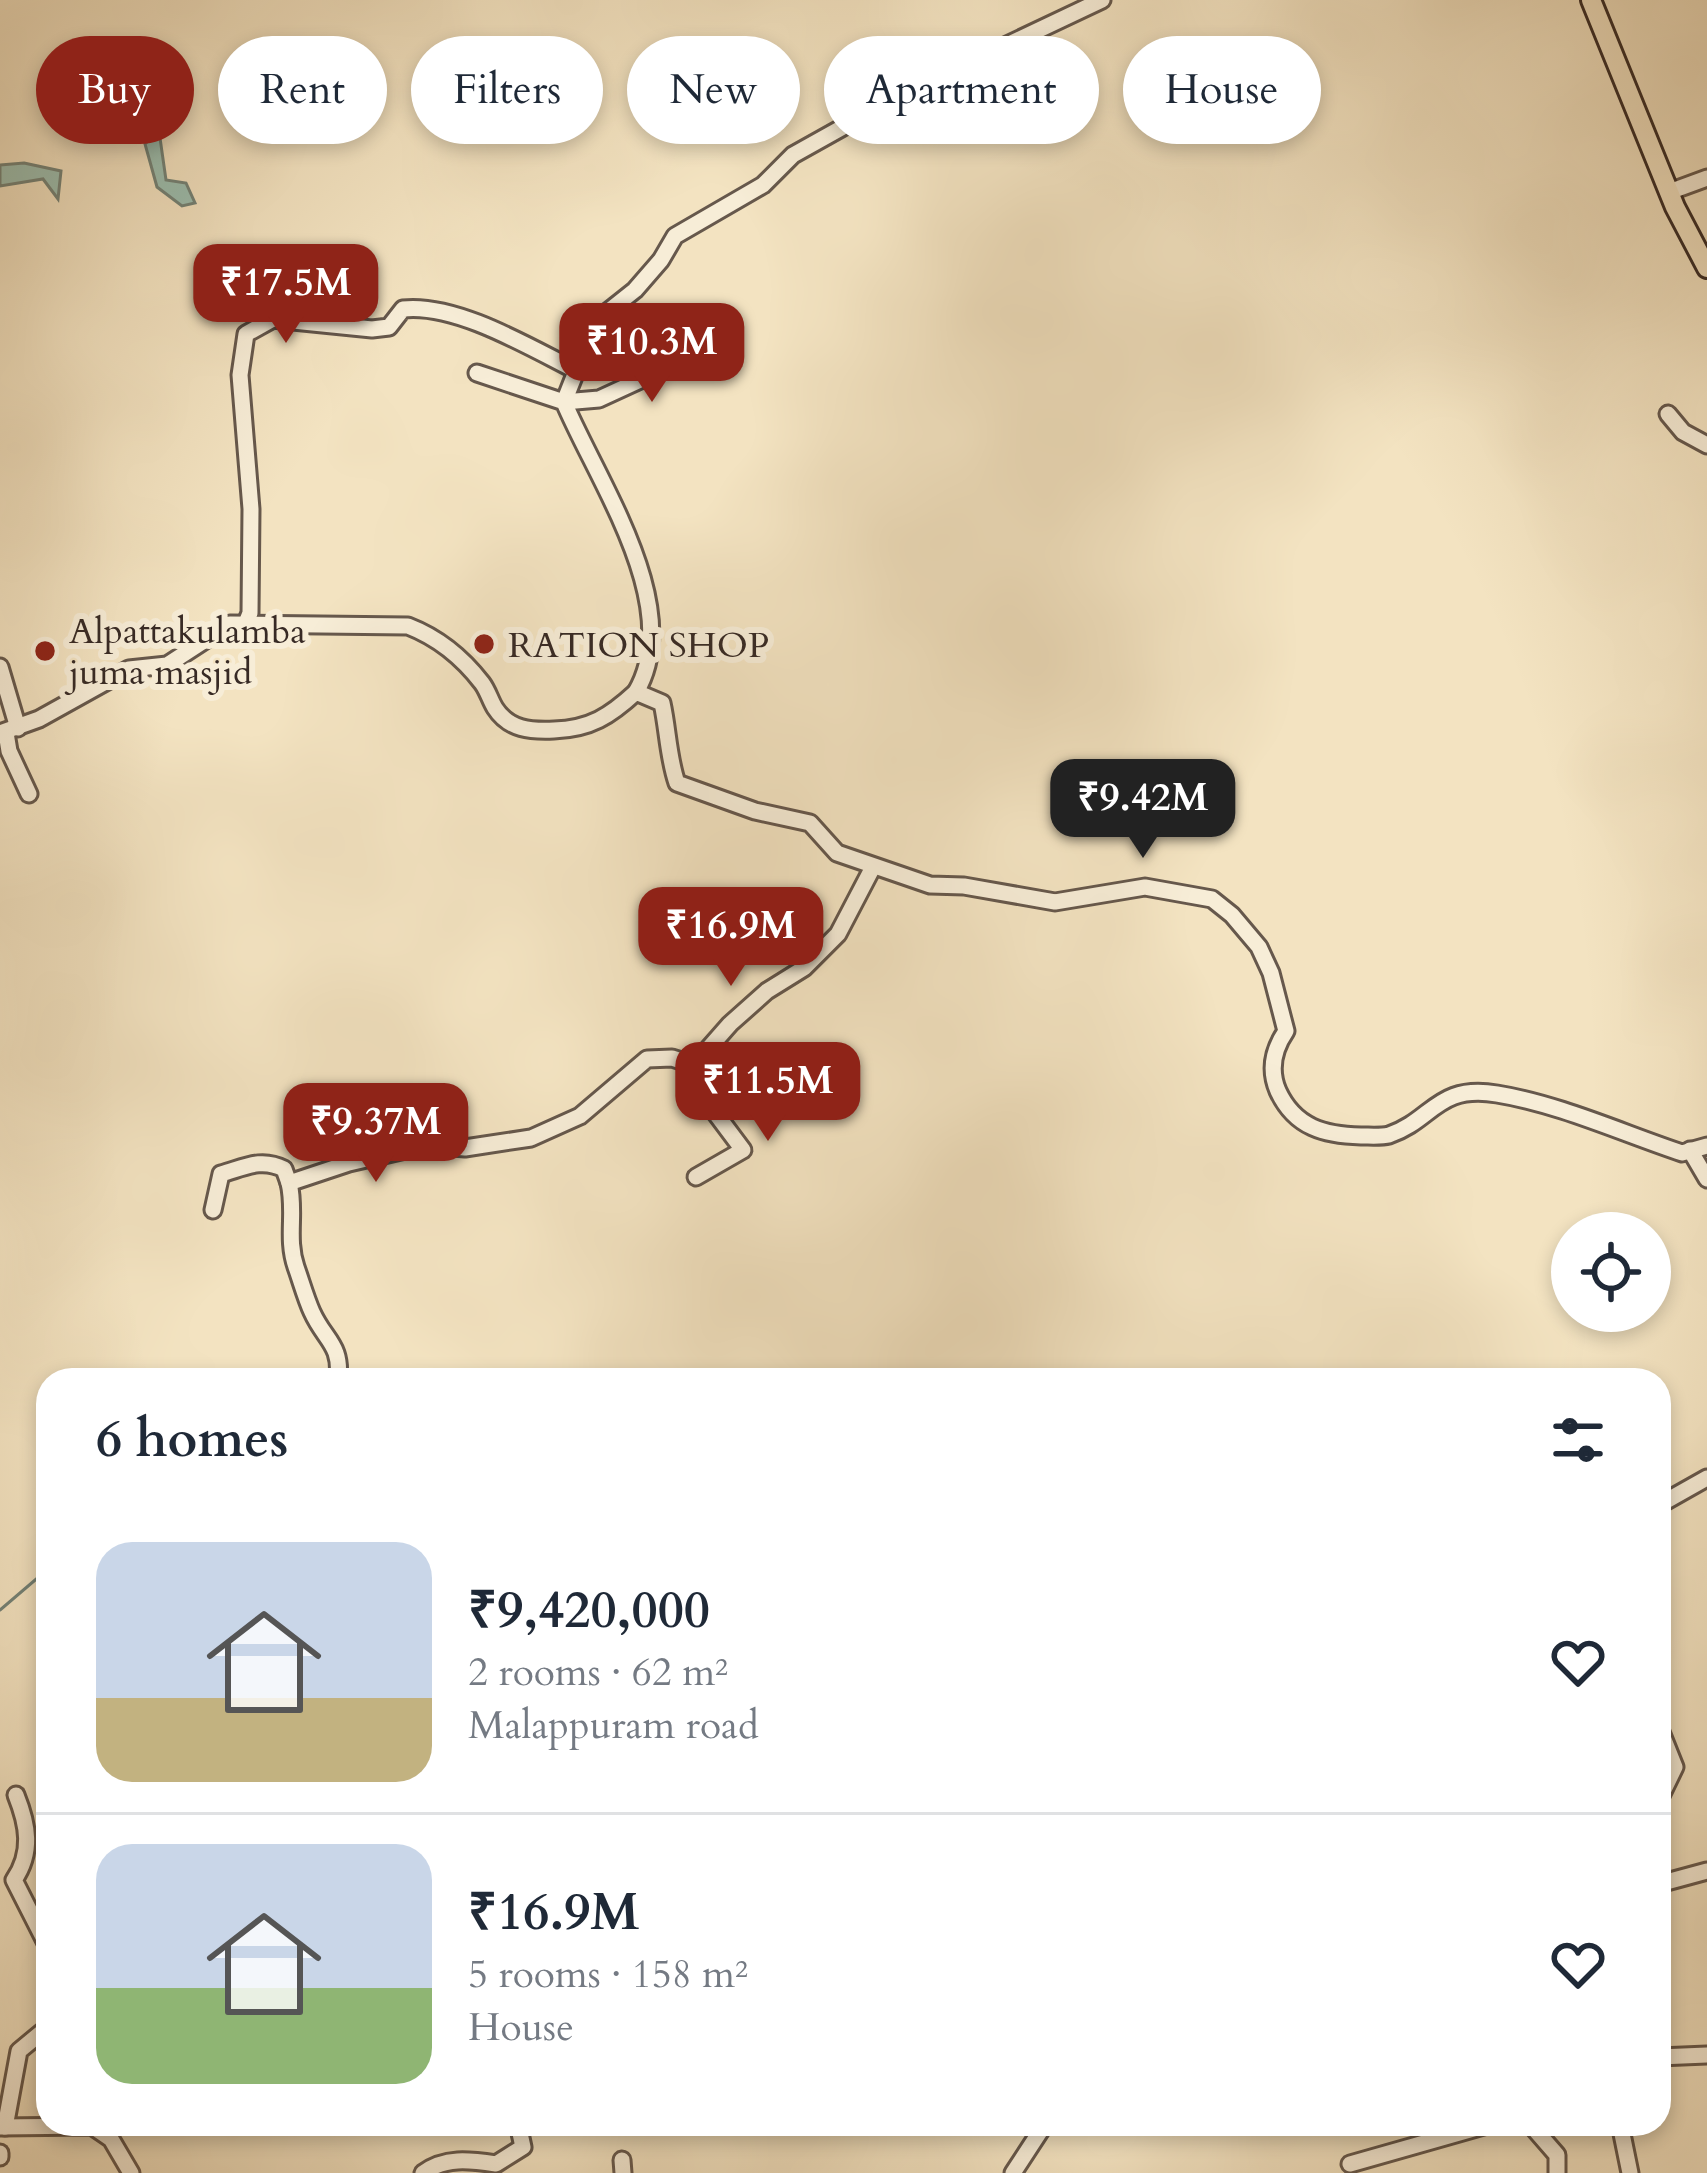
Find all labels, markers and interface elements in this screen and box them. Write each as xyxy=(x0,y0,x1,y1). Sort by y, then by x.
chip: Buy xyxy=(36,36,194,144)
chip: Rent xyxy=(218,36,387,144)
chip: Filters xyxy=(411,36,603,144)
chip: New xyxy=(627,36,800,144)
chip: Apartment xyxy=(824,36,1099,144)
chip: House xyxy=(1123,36,1321,144)
pin: ₹17.5M xyxy=(188,244,384,346)
text: ₹17.5M xyxy=(220,256,352,309)
pin: ₹10.3M xyxy=(554,303,750,405)
text: ₹10.3M xyxy=(586,315,718,368)
place label: Alpattakulamba juma masjid xyxy=(64,607,306,697)
place label: RATION SHOP xyxy=(508,621,769,670)
marker: RATION SHOP xyxy=(471,631,497,657)
marker: Alpattakulamba juma masjid xyxy=(32,638,58,664)
pin: ₹9.42M xyxy=(1045,759,1241,861)
text: ₹9.42M xyxy=(1077,771,1209,824)
pin: ₹16.9M xyxy=(633,887,829,989)
text: ₹16.9M xyxy=(665,899,797,952)
pin: ₹11.5M xyxy=(670,1042,866,1144)
text: ₹11.5M xyxy=(702,1054,834,1107)
pin: ₹9.37M xyxy=(278,1083,474,1185)
text: ₹9.37M xyxy=(310,1095,442,1148)
map controls xyxy=(1551,1212,1671,1332)
button: locate xyxy=(1551,1212,1671,1332)
text: 6 homes xyxy=(96,1405,288,1475)
icon: filters xyxy=(1545,1407,1611,1473)
text: ₹9,420,000 xyxy=(468,1576,710,1646)
icon: home xyxy=(192,1590,336,1734)
icon: heart xyxy=(1545,1629,1611,1695)
text: 2 rooms · 62 m² xyxy=(468,1646,728,1699)
text: Malappuram road xyxy=(468,1699,759,1752)
text: ₹16.9M xyxy=(468,1878,640,1948)
icon: home xyxy=(192,1892,336,2036)
icon: heart xyxy=(1545,1931,1611,1997)
text: 5 rooms · 158 m² xyxy=(468,1948,748,2001)
text: House xyxy=(468,2001,574,2054)

